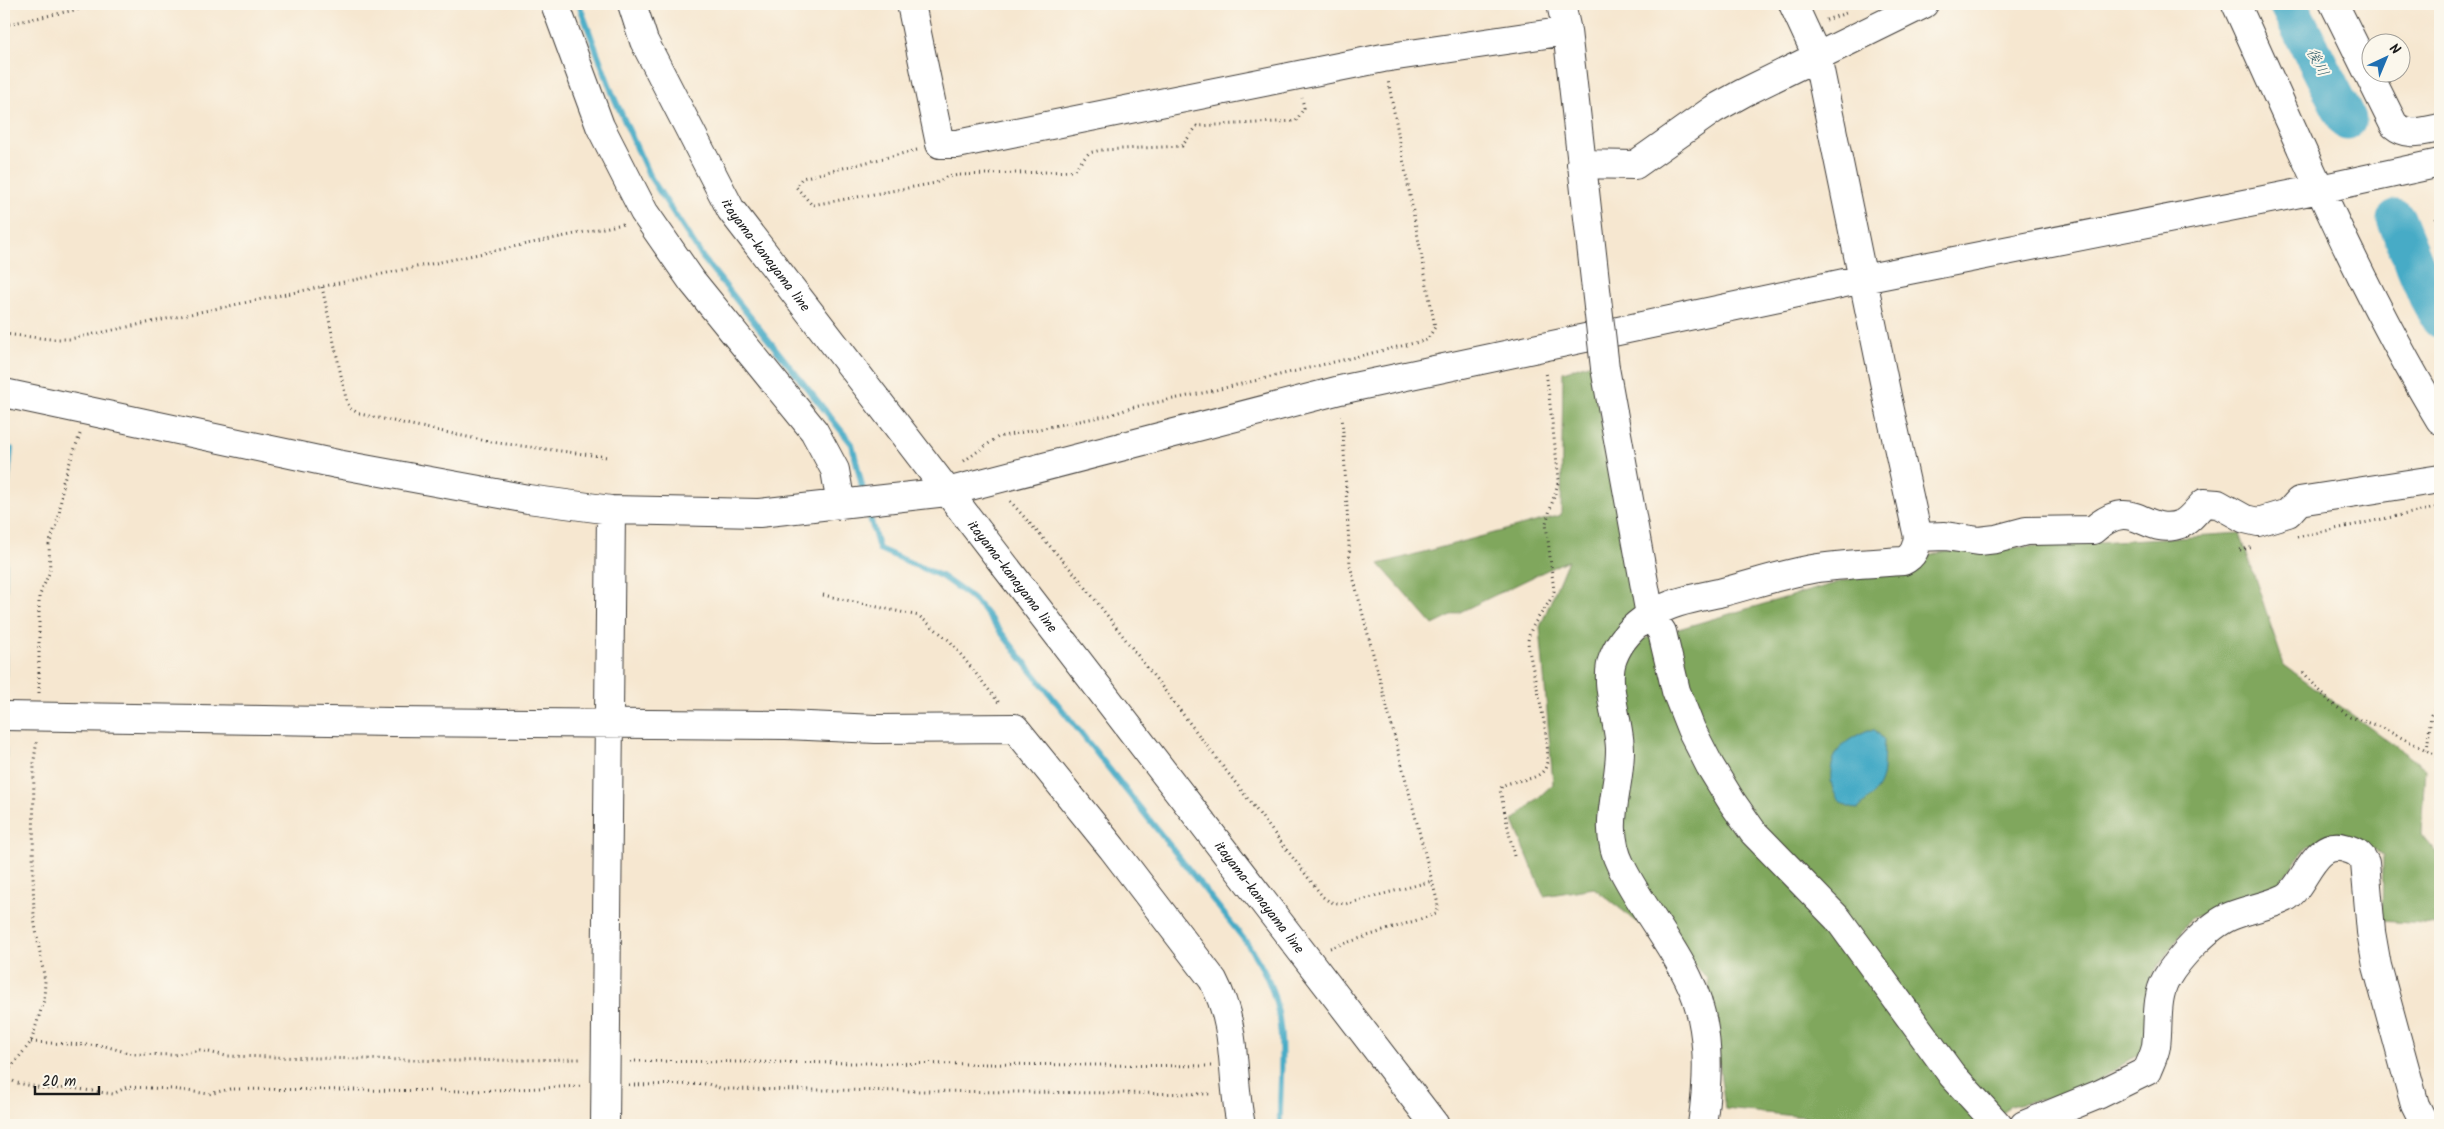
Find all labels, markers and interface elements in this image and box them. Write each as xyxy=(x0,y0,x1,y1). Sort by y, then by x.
north arrow xyxy=(2362,32,2412,82)
text: N xyxy=(2384,38,2405,60)
water label: 後川 xyxy=(2300,44,2335,81)
street label: itayama-kanayama line xyxy=(715,195,816,317)
street label: itayama-kanayama line xyxy=(961,516,1063,638)
street label: itayama-kanayama line xyxy=(1208,837,1310,959)
scale bar xyxy=(35,1064,99,1096)
text: 20 m xyxy=(42,1070,76,1094)

